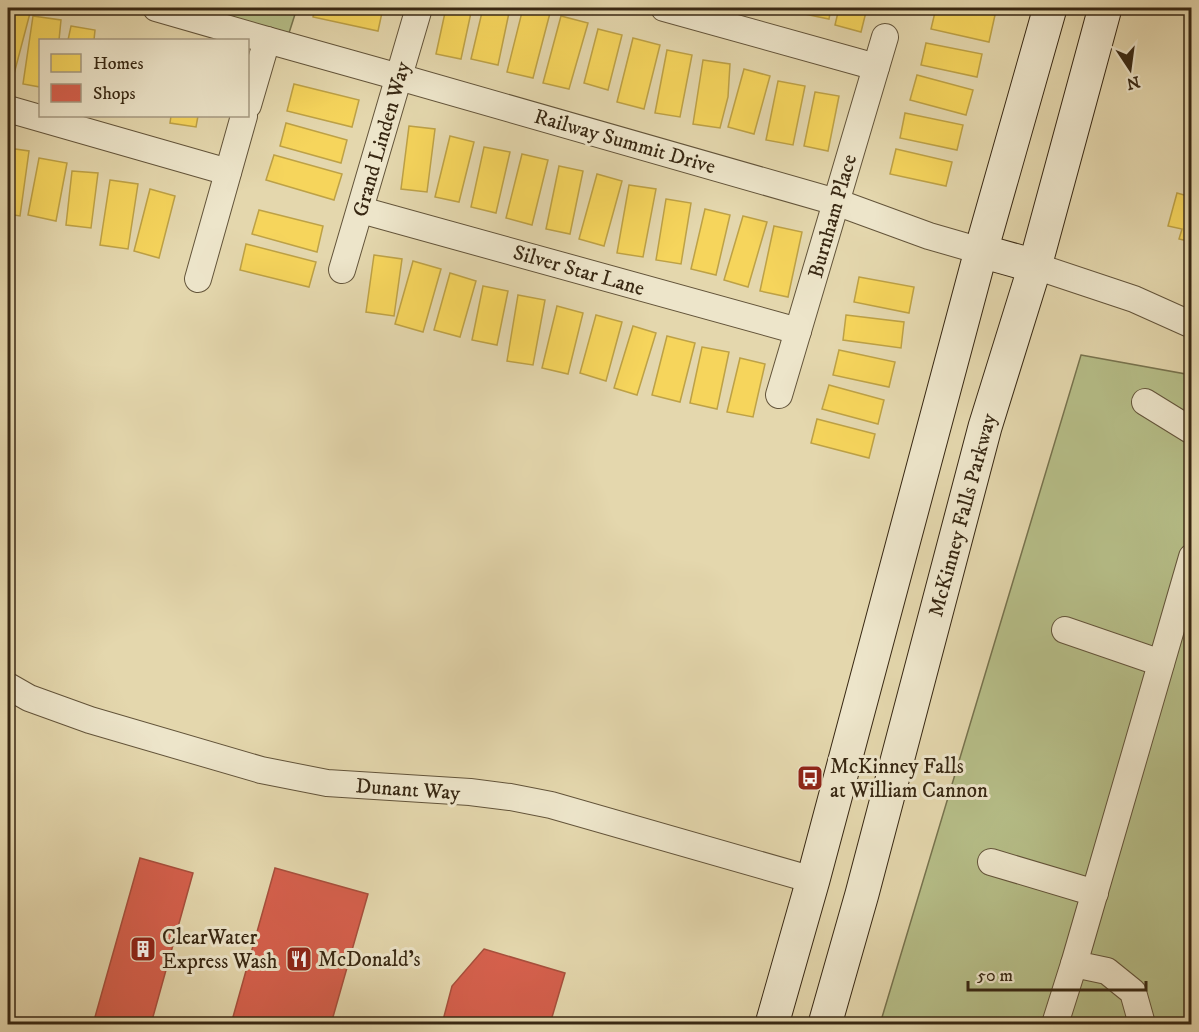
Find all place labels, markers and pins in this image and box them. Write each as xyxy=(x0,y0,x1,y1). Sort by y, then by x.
place label: McKinney Falls at William Cannon xyxy=(830,754,988,804)
bus stop icon: McKinney Falls at William Cannon xyxy=(795,763,825,793)
place label: ClearWater Express Wash xyxy=(162,925,278,975)
building icon: ClearWater Express Wash xyxy=(128,934,158,964)
restaurant icon: McDonald's xyxy=(284,944,314,974)
place label: McDonald's xyxy=(318,947,421,973)

